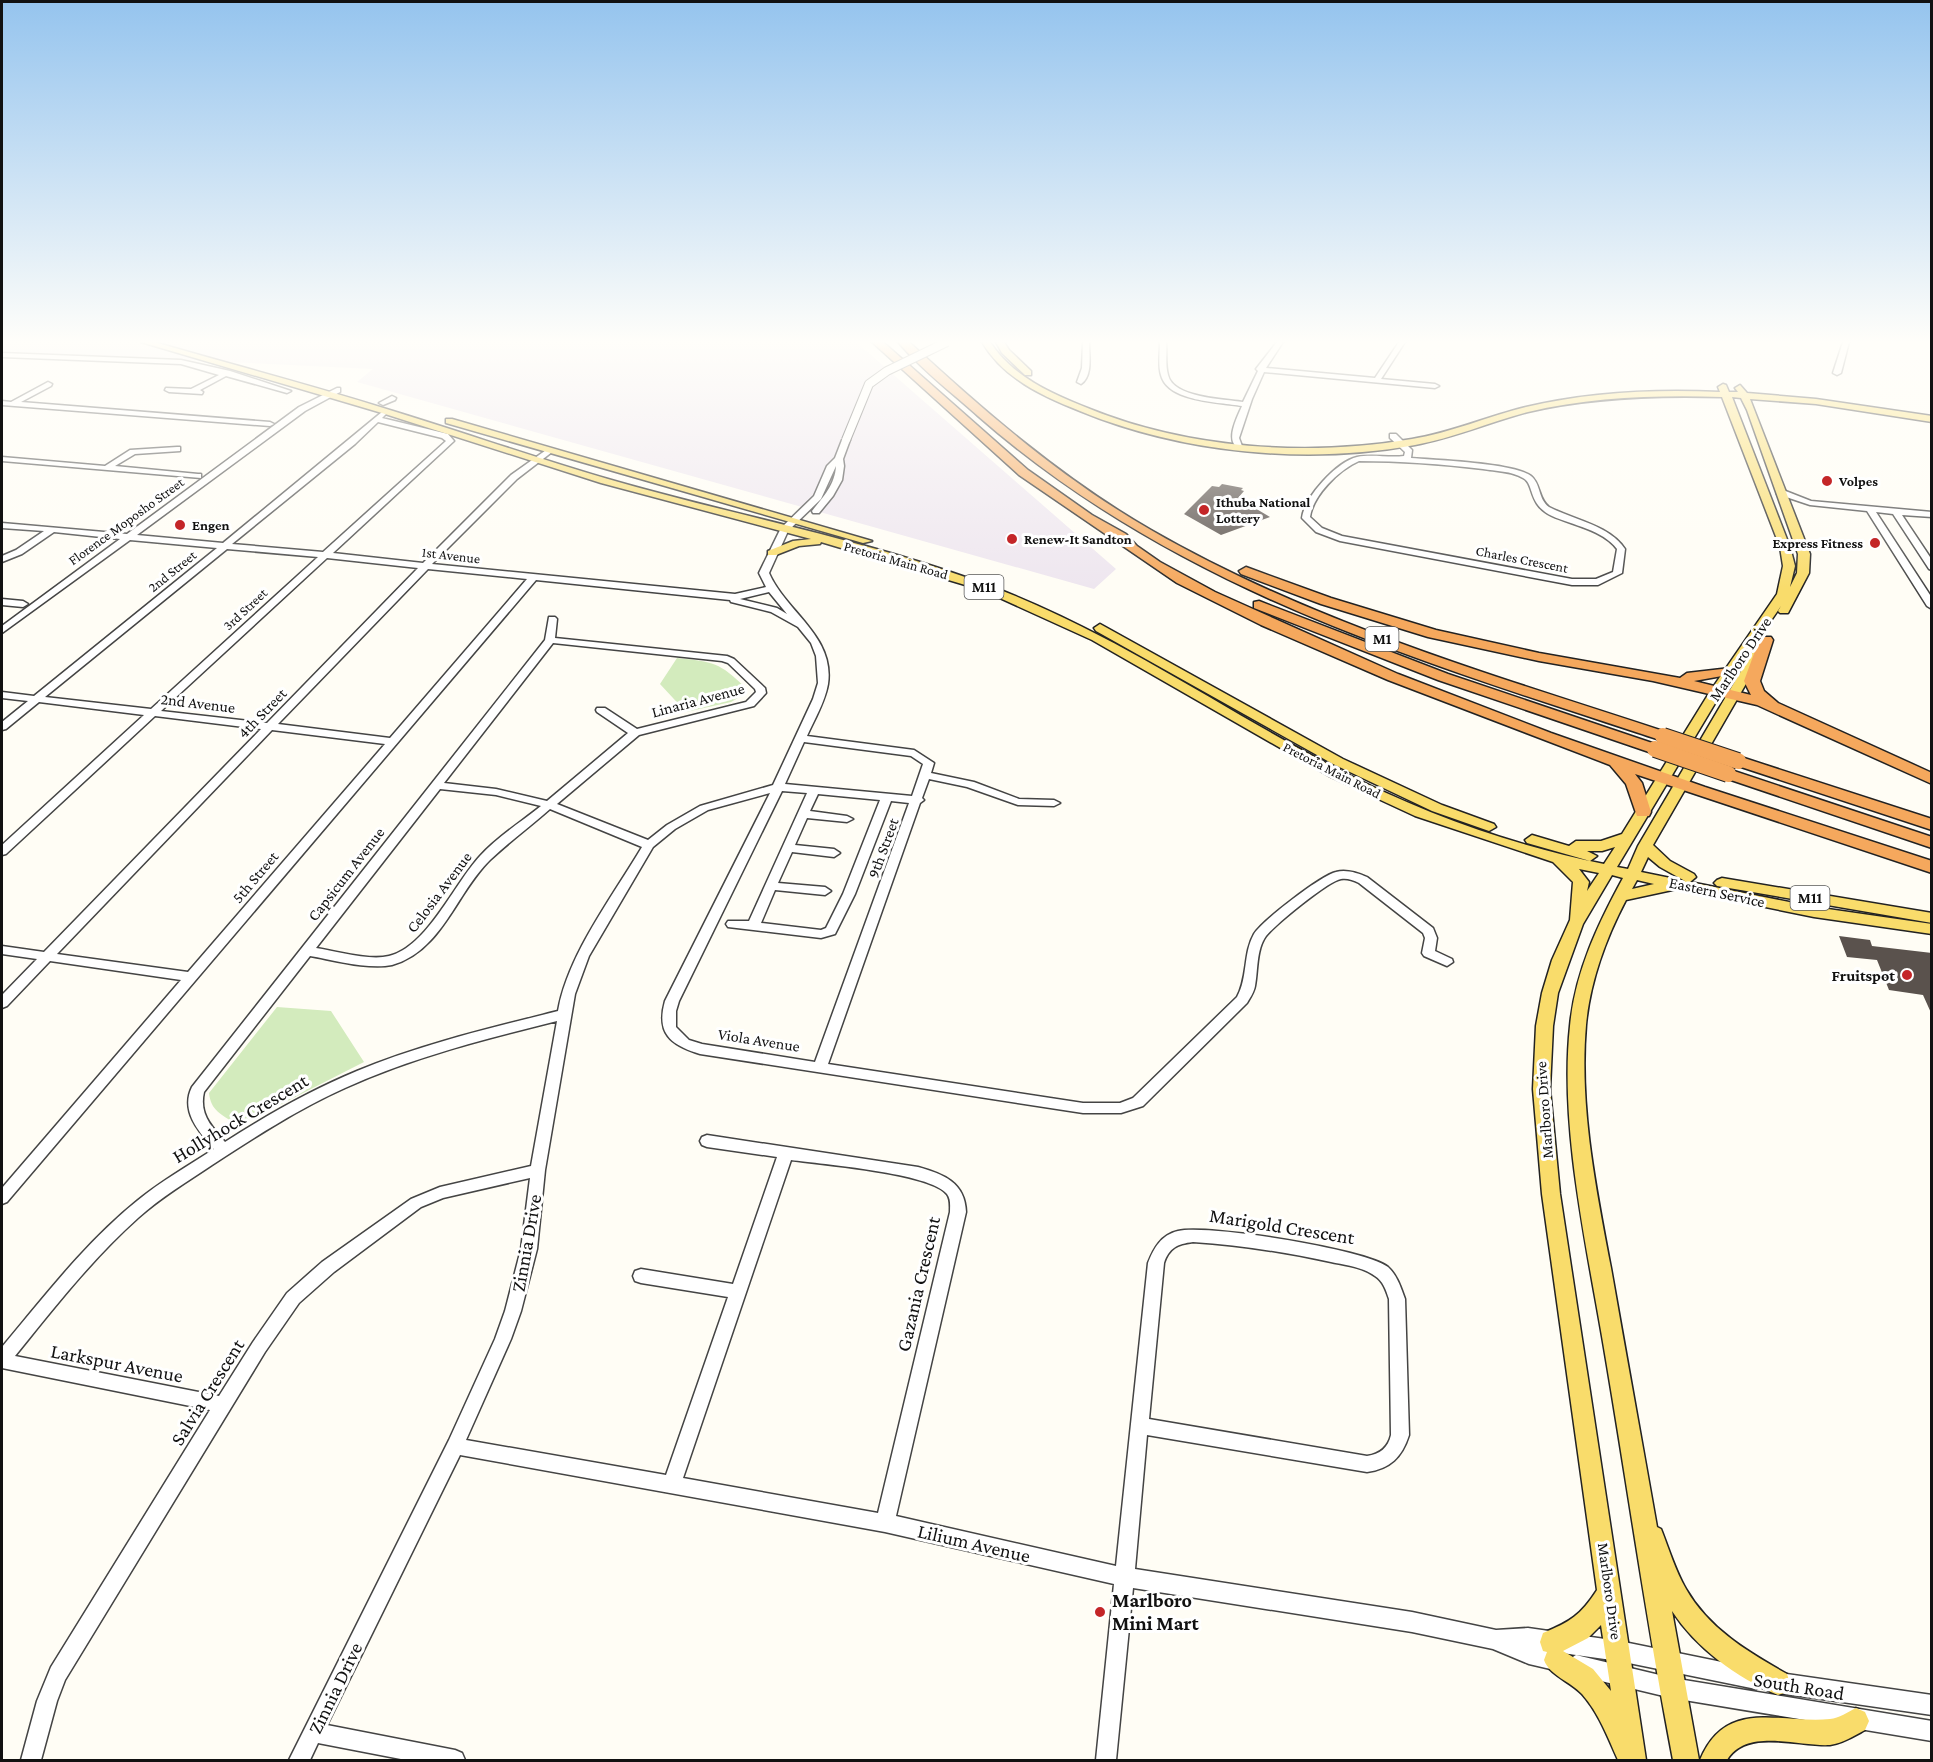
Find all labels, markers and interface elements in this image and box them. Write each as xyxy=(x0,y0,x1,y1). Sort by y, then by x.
place label: Volpes xyxy=(1838,473,1878,489)
street label: Florence Moposho Street xyxy=(65,474,187,568)
marker: Volpes xyxy=(1820,474,1834,488)
place label: Ithuba National Lottery xyxy=(1216,494,1310,526)
marker: Ithuba National Lottery xyxy=(1197,503,1211,517)
place label: Engen xyxy=(192,517,230,533)
marker: Engen xyxy=(173,518,187,532)
place label: Renew-It Sandton xyxy=(1024,531,1132,547)
marker: Renew-It Sandton xyxy=(1005,532,1019,546)
place label: Express Fitness xyxy=(1772,535,1863,551)
marker: Express Fitness xyxy=(1868,536,1882,550)
street label: Pretoria Main Road xyxy=(842,538,950,583)
street label: Charles Crescent xyxy=(1474,542,1570,576)
street label: 1st Avenue xyxy=(421,543,481,567)
street label: 2nd Street xyxy=(145,547,199,595)
road number: M11 xyxy=(964,575,1004,599)
street label: 3rd Street xyxy=(220,584,271,633)
street label: Marlboro Drive xyxy=(1706,614,1774,704)
road number: M1 xyxy=(1366,627,1398,651)
street label: Linaria Avenue xyxy=(650,679,746,721)
street label: 4th Street xyxy=(234,684,290,741)
street label: 2nd Avenue xyxy=(160,690,236,716)
street label: Pretoria Main Road xyxy=(1281,738,1384,802)
street label: 9th Street xyxy=(864,815,902,880)
street label: Capsicum Avenue xyxy=(304,824,388,925)
street label: 5th Street xyxy=(229,847,282,906)
street label: Celosia Avenue xyxy=(403,848,475,936)
street label: Eastern Service xyxy=(1668,874,1766,910)
road number: M11 xyxy=(1790,886,1830,910)
place label: Fruitspot xyxy=(1832,967,1895,984)
marker: Fruitspot xyxy=(1900,968,1914,982)
street label: Viola Avenue xyxy=(717,1025,801,1055)
street label: Marlboro Drive xyxy=(1532,1061,1556,1159)
street label: Hollyhock Crescent xyxy=(168,1069,313,1168)
street label: Zinnia Drive xyxy=(507,1192,545,1294)
street label: Marigold Crescent xyxy=(1208,1204,1357,1249)
street label: Gazania Crescent xyxy=(892,1214,944,1354)
street label: Salvia Crescent xyxy=(166,1335,249,1449)
street label: Larkspur Avenue xyxy=(49,1339,185,1388)
street label: Lilium Avenue xyxy=(915,1519,1033,1567)
street label: Marlboro Drive xyxy=(1595,1541,1625,1641)
place label: Marlboro Mini Mart xyxy=(1112,1589,1199,1634)
marker: Marlboro Mini Mart xyxy=(1093,1605,1107,1619)
street label: Zinnia Drive xyxy=(303,1639,367,1737)
street label: South Road xyxy=(1752,1668,1846,1704)

